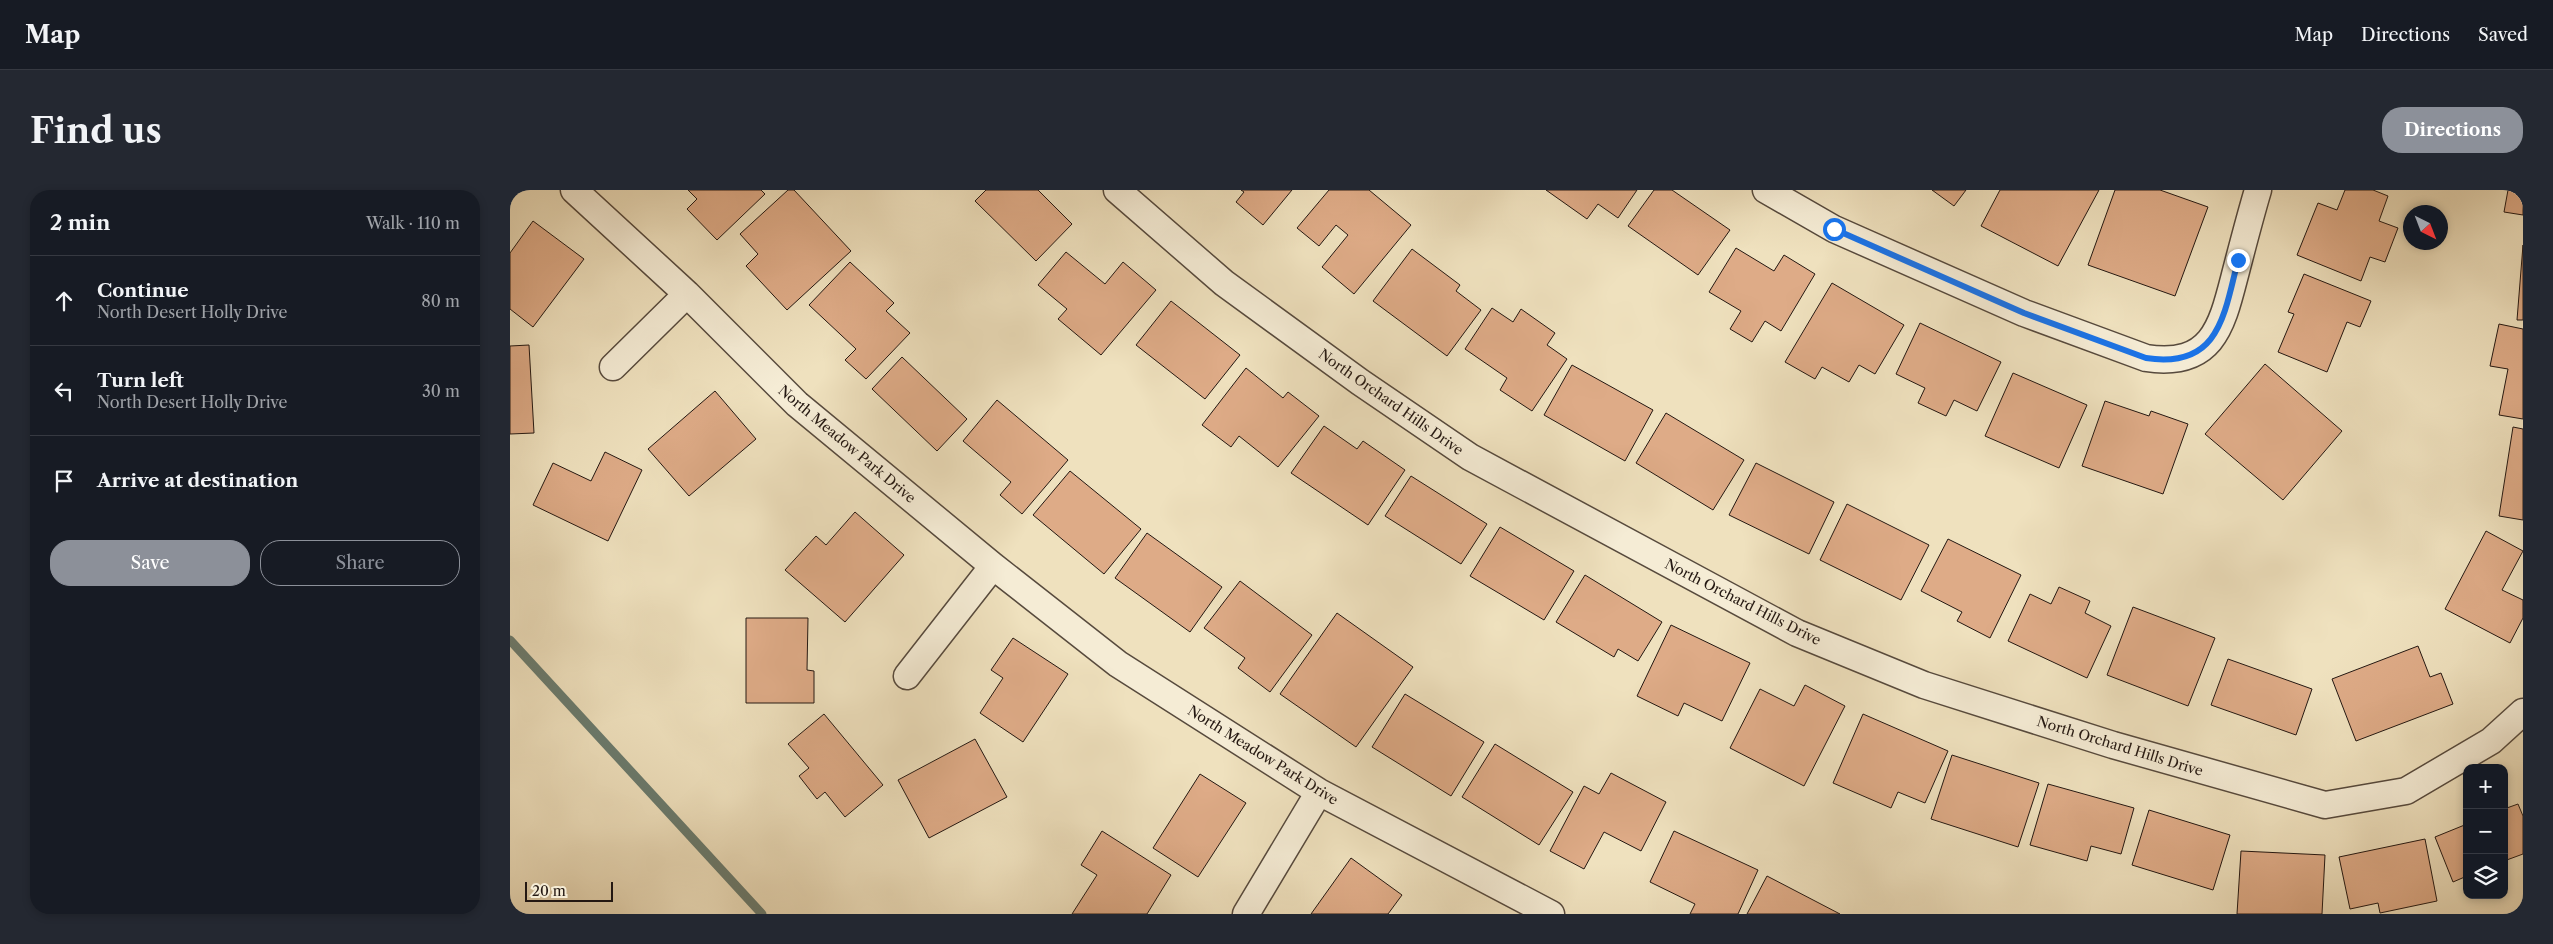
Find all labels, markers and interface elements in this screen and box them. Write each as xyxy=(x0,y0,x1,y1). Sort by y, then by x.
text: Map xyxy=(25,20,80,49)
text: Map xyxy=(2294,24,2333,46)
text: Directions xyxy=(2361,24,2450,46)
text: Saved xyxy=(2478,24,2528,46)
button: Directions xyxy=(2382,107,2523,153)
text: Find us xyxy=(30,109,162,152)
north arrow xyxy=(2403,205,2448,250)
text: 2 min xyxy=(50,210,110,235)
text: Walk · 110 m xyxy=(366,213,460,233)
route start xyxy=(1823,218,1846,241)
route end xyxy=(2227,249,2250,272)
text: Continue xyxy=(97,279,189,302)
icon: ahead xyxy=(50,287,78,315)
text: 80 m xyxy=(421,291,460,311)
text: North Desert Holly Drive xyxy=(97,302,288,322)
street label: North Orchard Hills Drive xyxy=(1315,345,1467,459)
text: Turn left xyxy=(97,369,184,392)
icon: left xyxy=(50,377,78,405)
text: 30 m xyxy=(422,381,460,401)
street label: North Meadow Park Drive xyxy=(775,381,920,507)
text: North Desert Holly Drive xyxy=(97,392,288,412)
icon: arrive xyxy=(50,467,78,495)
text: Arrive at destination xyxy=(97,469,298,492)
button: Save xyxy=(50,540,250,586)
button: Share xyxy=(260,540,460,586)
street label: North Orchard Hills Drive xyxy=(1662,555,1824,649)
street label: North Meadow Park Drive xyxy=(1184,701,1342,809)
street label: North Orchard Hills Drive xyxy=(2035,712,2205,780)
map controls xyxy=(2463,764,2508,899)
button: + xyxy=(2463,764,2508,809)
button: − xyxy=(2463,809,2508,854)
button: layers xyxy=(2463,854,2508,899)
scale bar xyxy=(525,879,612,902)
text: 20 m xyxy=(532,882,566,900)

